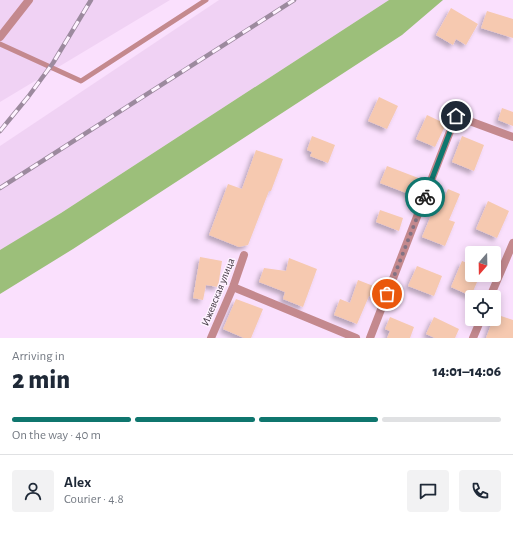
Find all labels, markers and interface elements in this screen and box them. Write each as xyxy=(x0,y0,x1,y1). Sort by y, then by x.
pin xyxy=(439,99,473,133)
icon: home xyxy=(445,105,467,127)
courier xyxy=(405,177,445,217)
icon: bike xyxy=(414,186,436,208)
north arrow xyxy=(465,246,501,282)
map controls xyxy=(465,246,501,326)
street label: Ижевская улица xyxy=(199,257,237,327)
pin xyxy=(370,277,404,311)
icon: bag xyxy=(376,283,398,305)
button: locate xyxy=(465,290,501,326)
text: Arriving in xyxy=(12,350,65,363)
text: 14:01–14:06 xyxy=(433,364,501,379)
text: 2 min xyxy=(12,367,70,393)
text: On the way · 40 m xyxy=(12,429,101,442)
button: person xyxy=(12,470,54,512)
button: chat xyxy=(407,470,449,512)
button: phone xyxy=(459,470,501,512)
text: Alex xyxy=(64,475,91,490)
text: Courier · 4.8 xyxy=(64,493,124,506)

